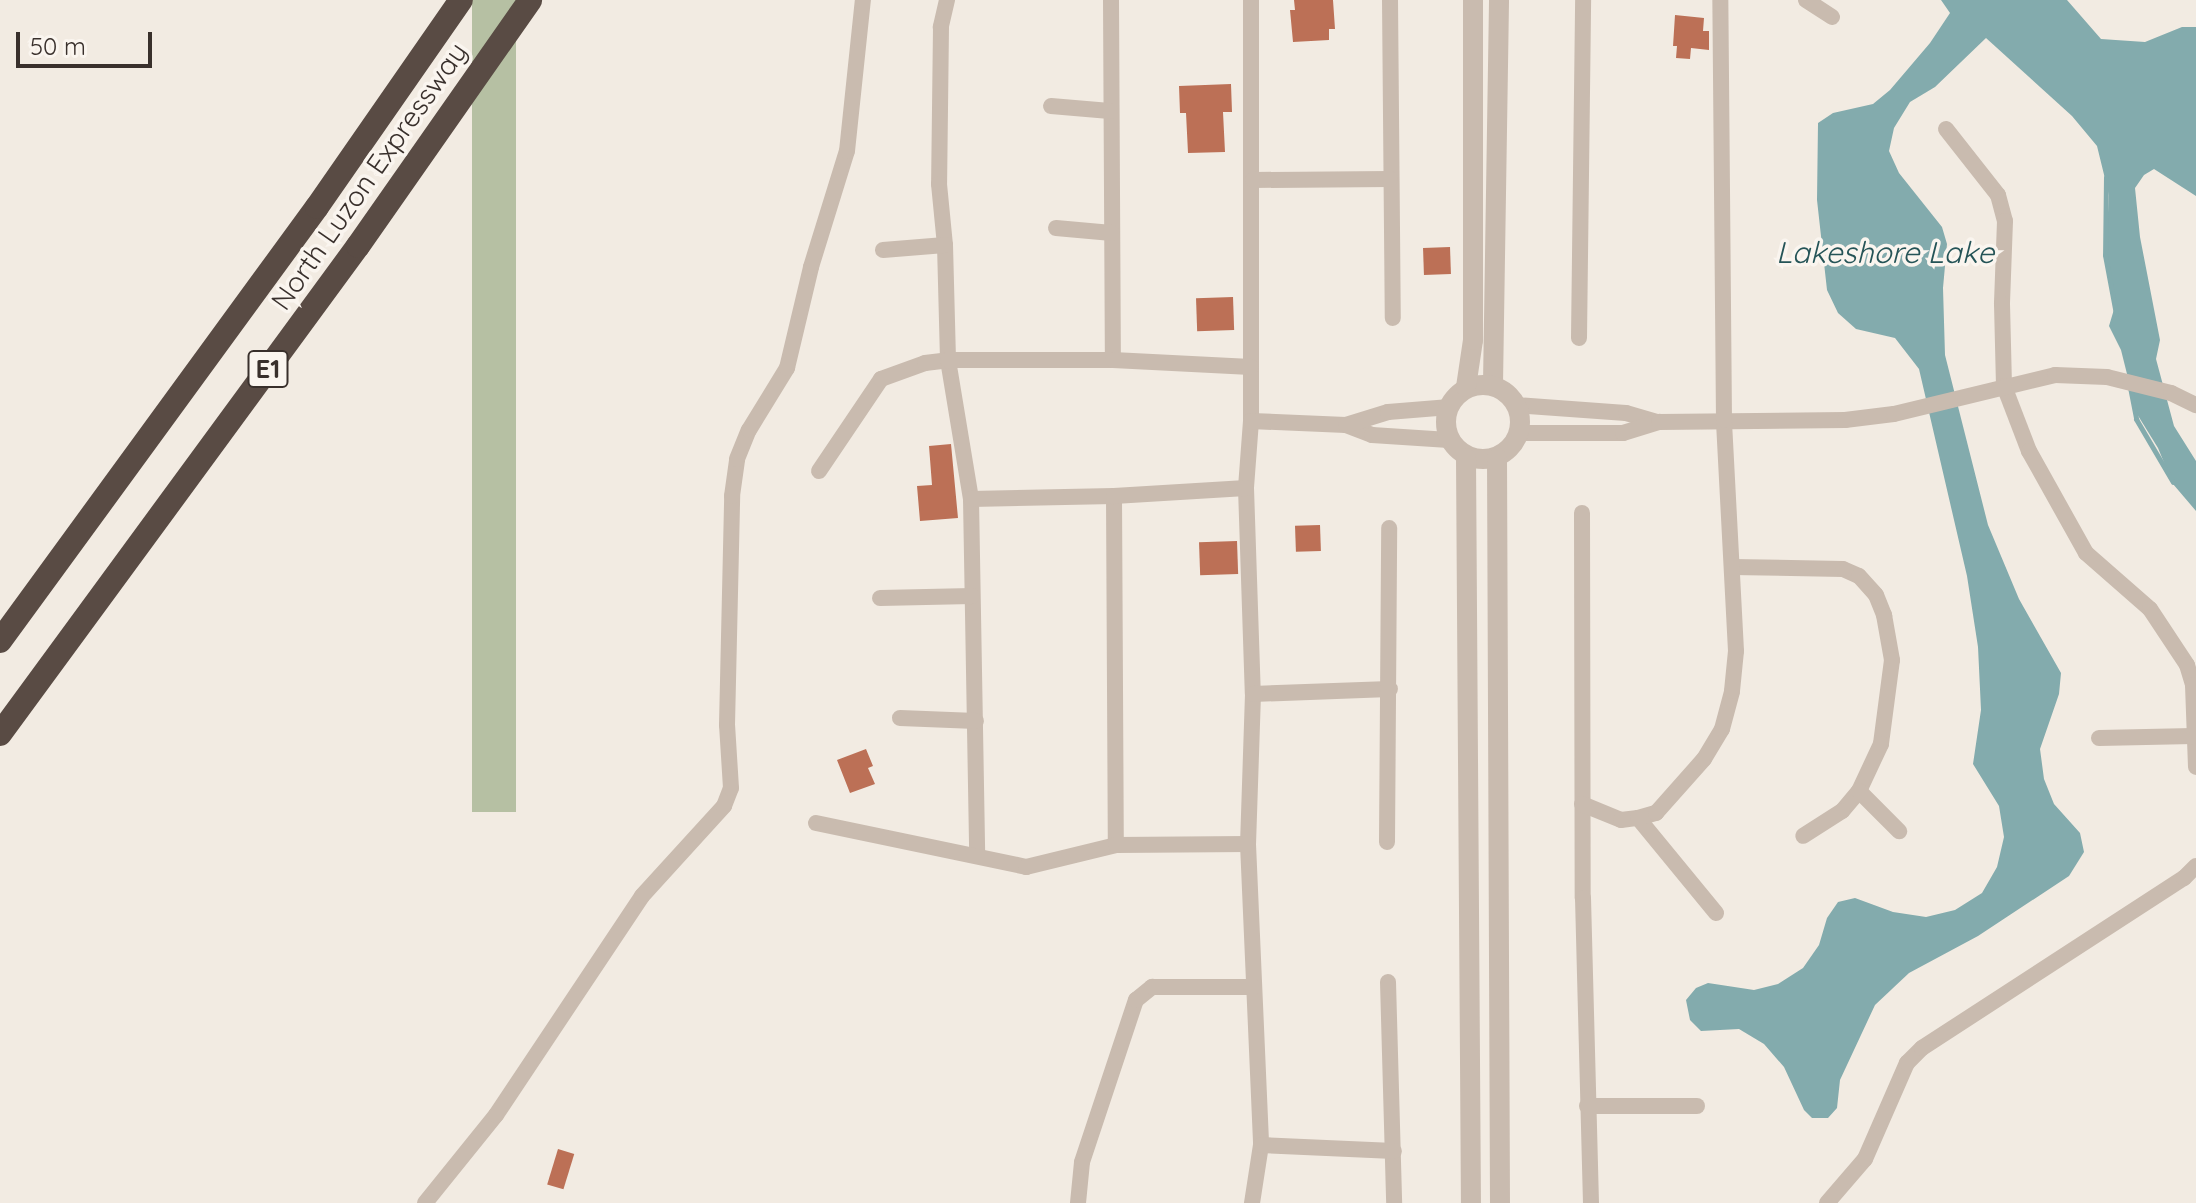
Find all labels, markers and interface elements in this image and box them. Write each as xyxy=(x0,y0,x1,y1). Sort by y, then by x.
scale bar xyxy=(20,16,156,66)
text: 50 m xyxy=(30,31,86,61)
street label: North Luzon Expressway xyxy=(264,36,474,316)
water label: Lakeshore Lake xyxy=(1776,234,1994,270)
road number: E1 xyxy=(246,347,290,391)

